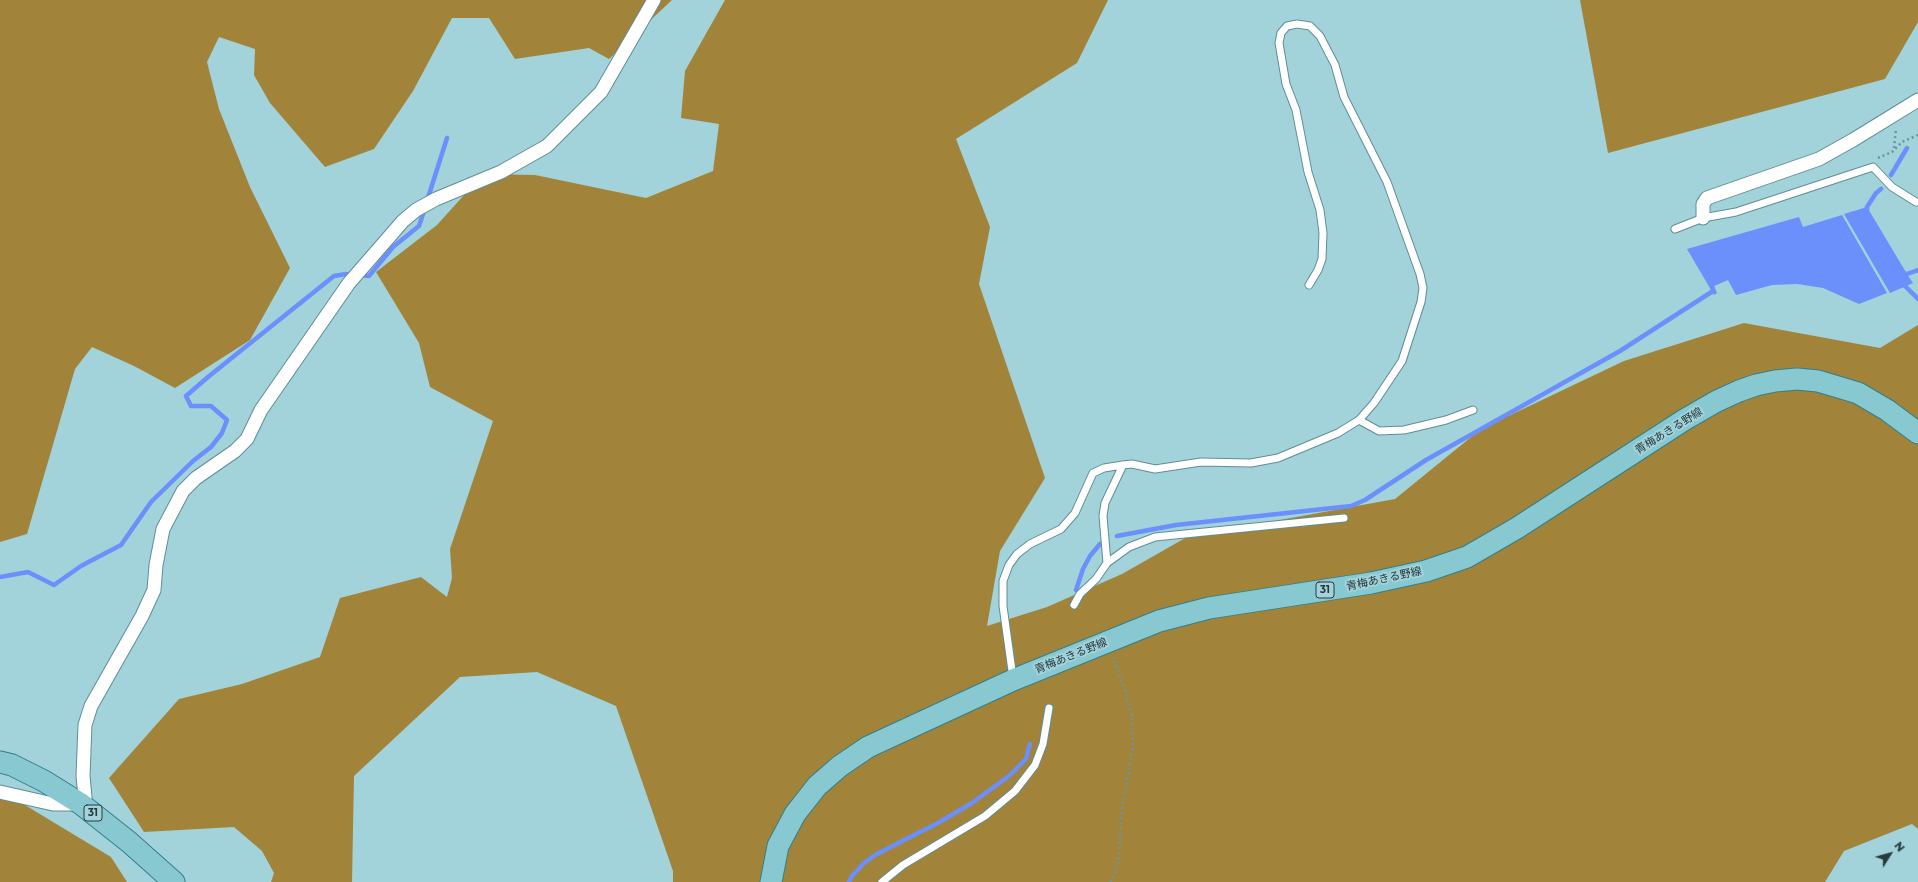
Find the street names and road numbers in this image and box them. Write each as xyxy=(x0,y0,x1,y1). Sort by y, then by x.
street label: 青梅あきる野線 xyxy=(1633,405,1705,457)
street label: 青梅あきる野線 xyxy=(1345,565,1423,593)
road number: 31 xyxy=(1316,582,1334,598)
street label: 青梅あきる野線 xyxy=(1033,635,1109,677)
road number: 31 xyxy=(84,805,102,821)

